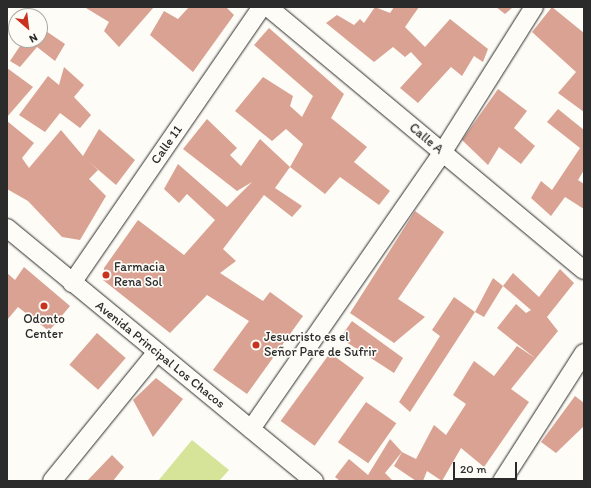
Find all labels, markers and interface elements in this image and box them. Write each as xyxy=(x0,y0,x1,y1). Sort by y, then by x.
north arrow xyxy=(8,8,48,48)
text: N xyxy=(27,31,40,46)
street label: Calle A xyxy=(406,120,446,158)
street label: Calle 11 xyxy=(148,123,186,167)
place label: Farmacia Rena Sol xyxy=(114,260,165,291)
marker: Farmacia Rena Sol xyxy=(101,270,111,280)
street label: Avenida Principal Los Chacos xyxy=(92,298,228,412)
marker: Odonto Center xyxy=(39,301,49,311)
place label: Odonto Center xyxy=(23,312,65,343)
place label: Jesucristo es el Señor Pare de Sufrir xyxy=(264,330,377,361)
marker: Jesucristo es el Señor Pare de Sufrir xyxy=(251,340,261,350)
scale bar xyxy=(455,454,519,480)
text: 20 m xyxy=(460,462,487,476)

